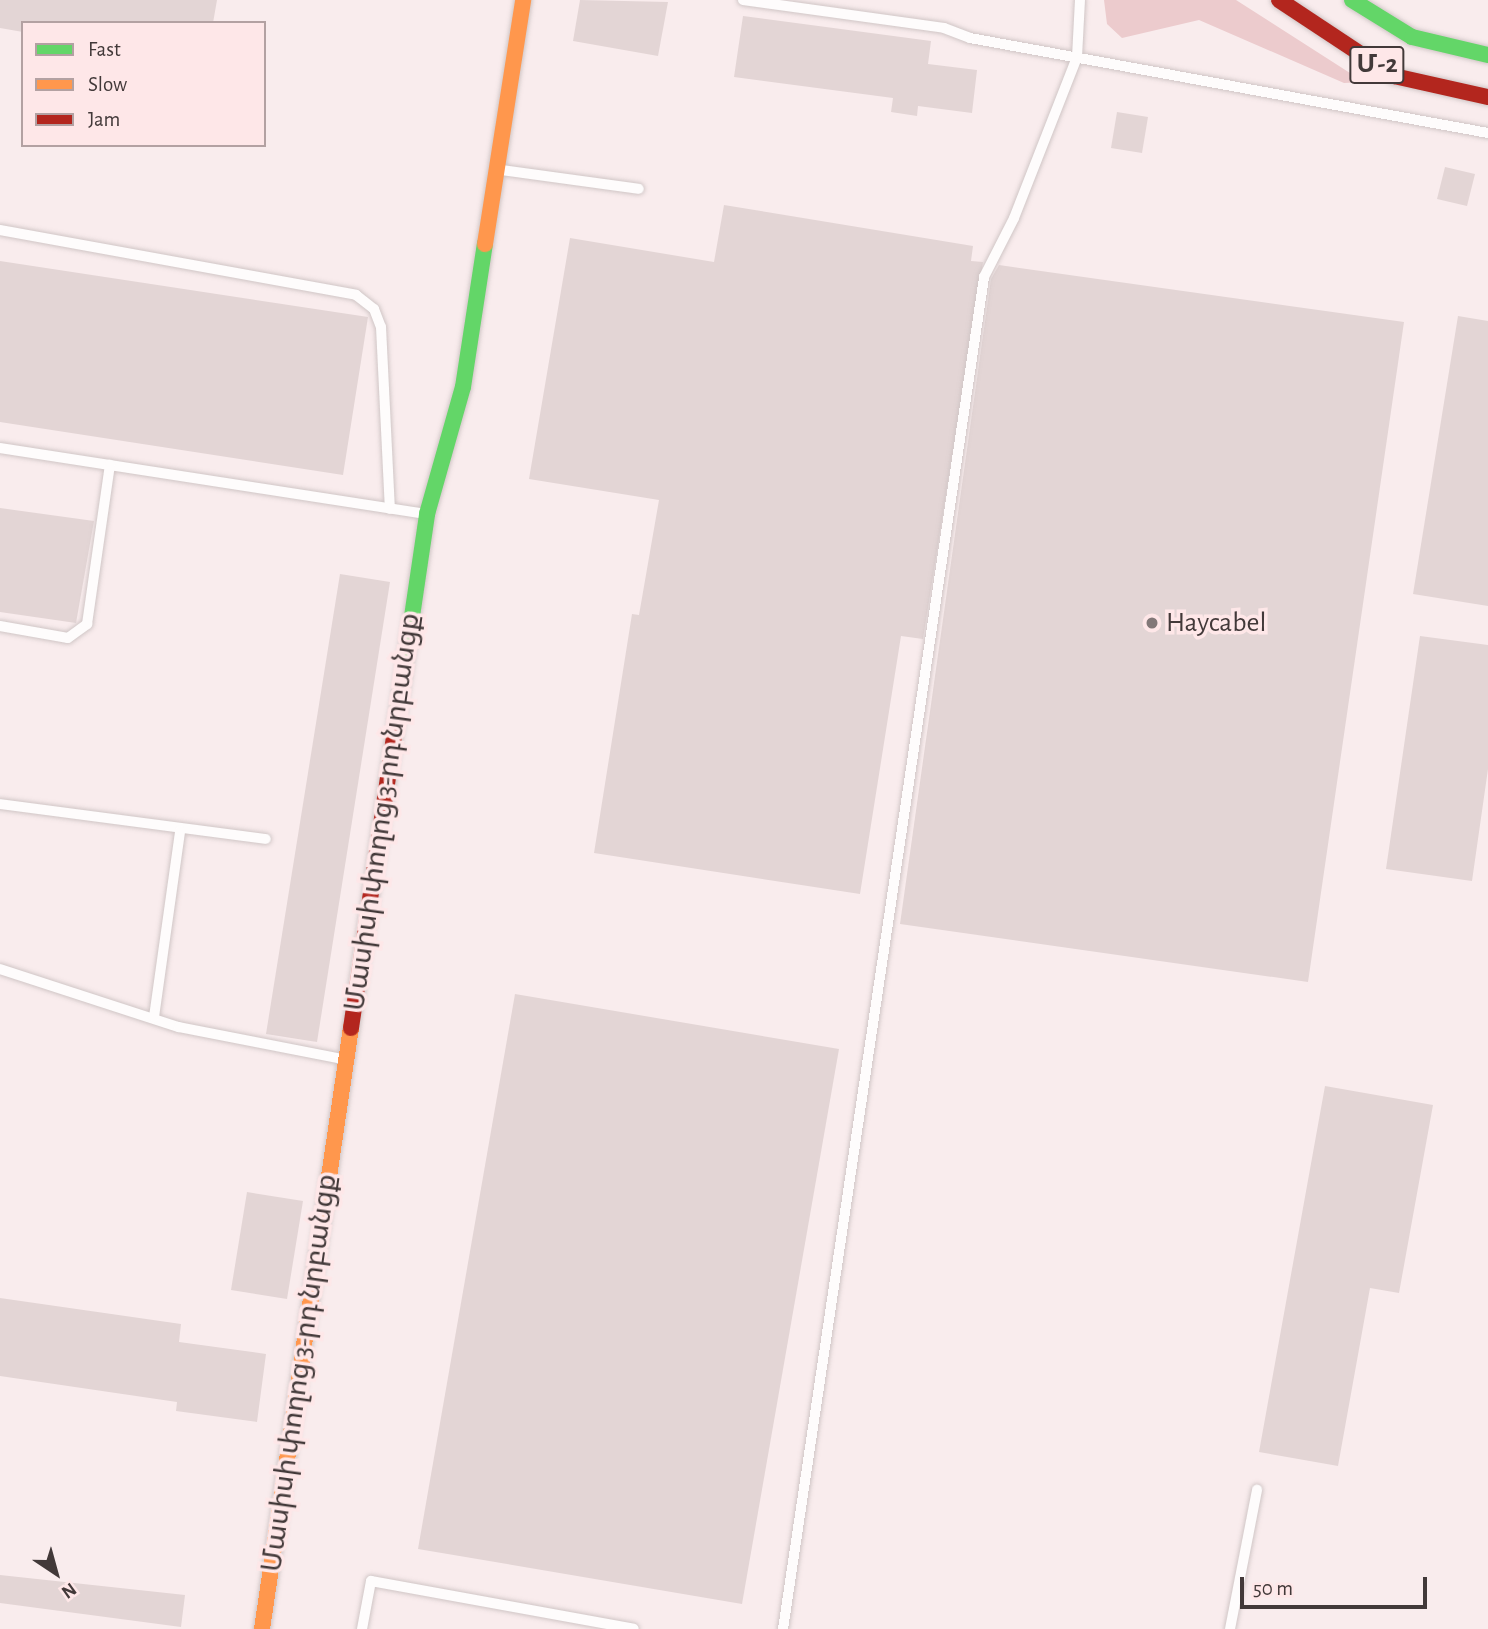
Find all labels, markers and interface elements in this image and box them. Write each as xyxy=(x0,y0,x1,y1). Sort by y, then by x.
legend xyxy=(21,21,266,147)
text: Fast xyxy=(88,39,121,60)
road number: Մ-2 xyxy=(1349,43,1405,88)
text: Slow xyxy=(88,74,127,95)
text: Jam xyxy=(88,109,120,130)
place label: Haycabel xyxy=(1166,606,1266,640)
street label: Մասիսի փողոց 3-րդ նրբանցք xyxy=(338,611,428,1013)
marker: Haycabel xyxy=(1144,615,1160,631)
street label: Մասիսի փողոց 3-րդ նրբանցք xyxy=(255,1172,345,1574)
north arrow xyxy=(21,1538,91,1608)
scale bar xyxy=(1243,1562,1430,1606)
text: 50 m xyxy=(1253,1578,1293,1599)
text: N xyxy=(58,1579,80,1602)

